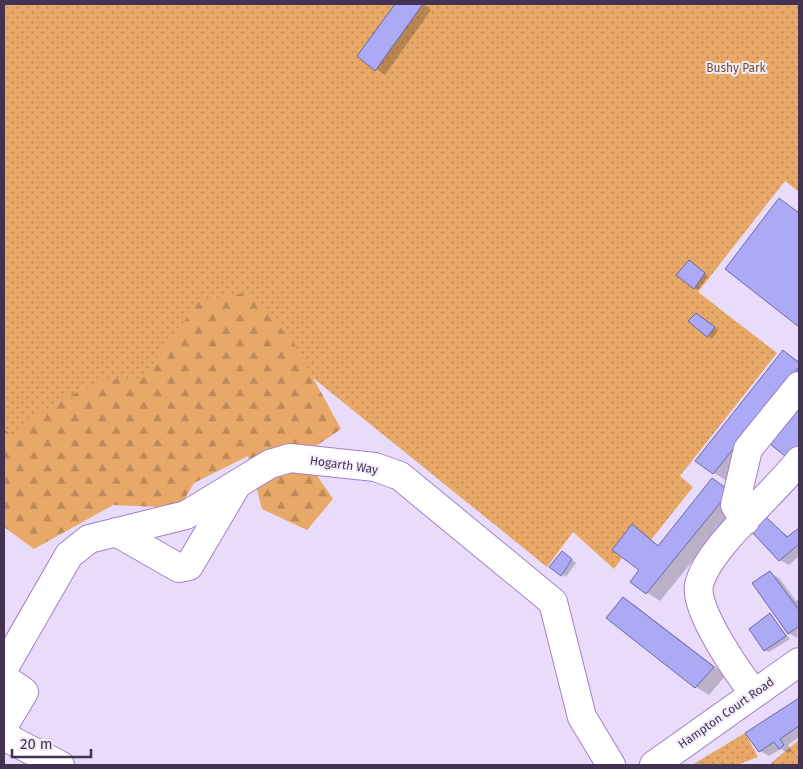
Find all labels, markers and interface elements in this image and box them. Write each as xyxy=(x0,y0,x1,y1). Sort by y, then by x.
park label: Bushy Park xyxy=(706,61,767,75)
street label: Hogarth Way xyxy=(309,453,379,477)
street label: Hampton Court Road xyxy=(675,675,777,751)
scale bar xyxy=(12,726,91,758)
text: 20 m xyxy=(20,735,53,753)

